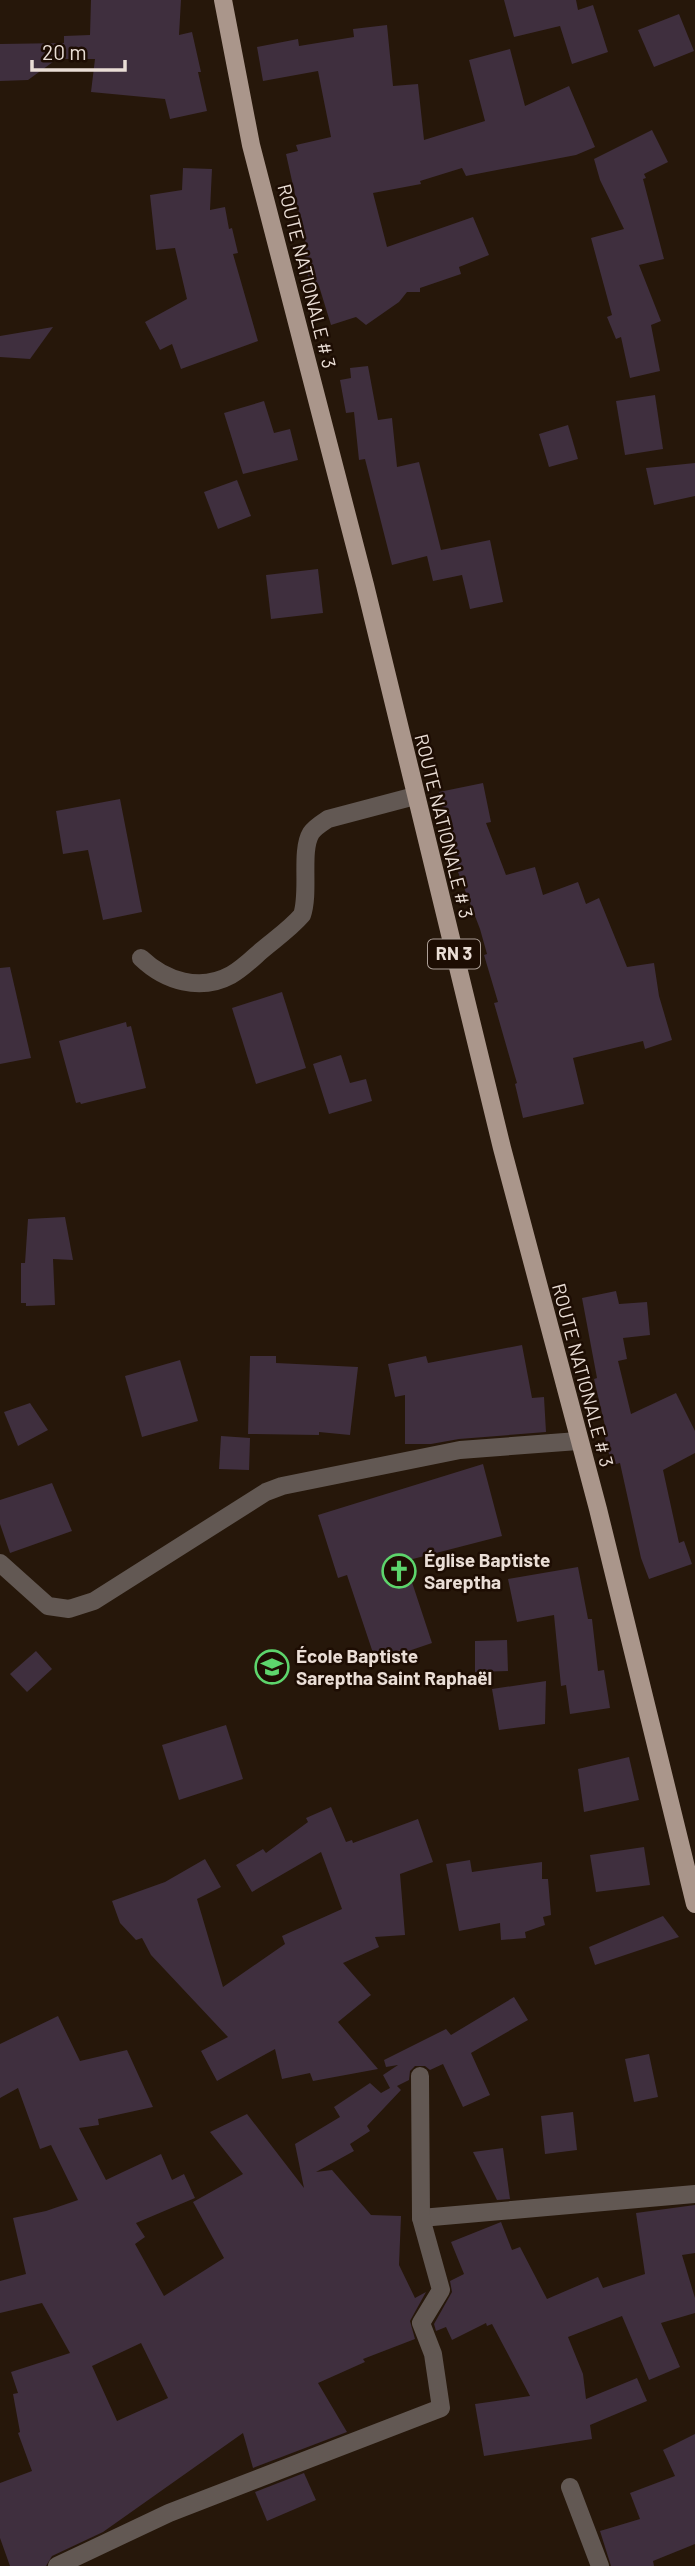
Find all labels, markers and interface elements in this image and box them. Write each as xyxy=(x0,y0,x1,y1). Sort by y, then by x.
scale bar xyxy=(32,28,124,72)
text: 20 m xyxy=(42,39,87,64)
street label: ROUTE NATIONALE # 3 xyxy=(273,181,342,370)
street label: ROUTE NATIONALE # 3 xyxy=(410,731,479,920)
road number: RN 3 xyxy=(428,939,480,968)
street label: ROUTE NATIONALE # 3 xyxy=(548,1281,619,1469)
place label: Église Baptiste Sareptha xyxy=(424,1548,550,1593)
church icon: Église Baptiste Sareptha xyxy=(380,1552,418,1590)
place label: École Baptiste Sareptha Saint Raphaël xyxy=(296,1644,492,1689)
school or university icon: École Baptiste Sareptha Saint Raphaël xyxy=(253,1648,291,1686)

